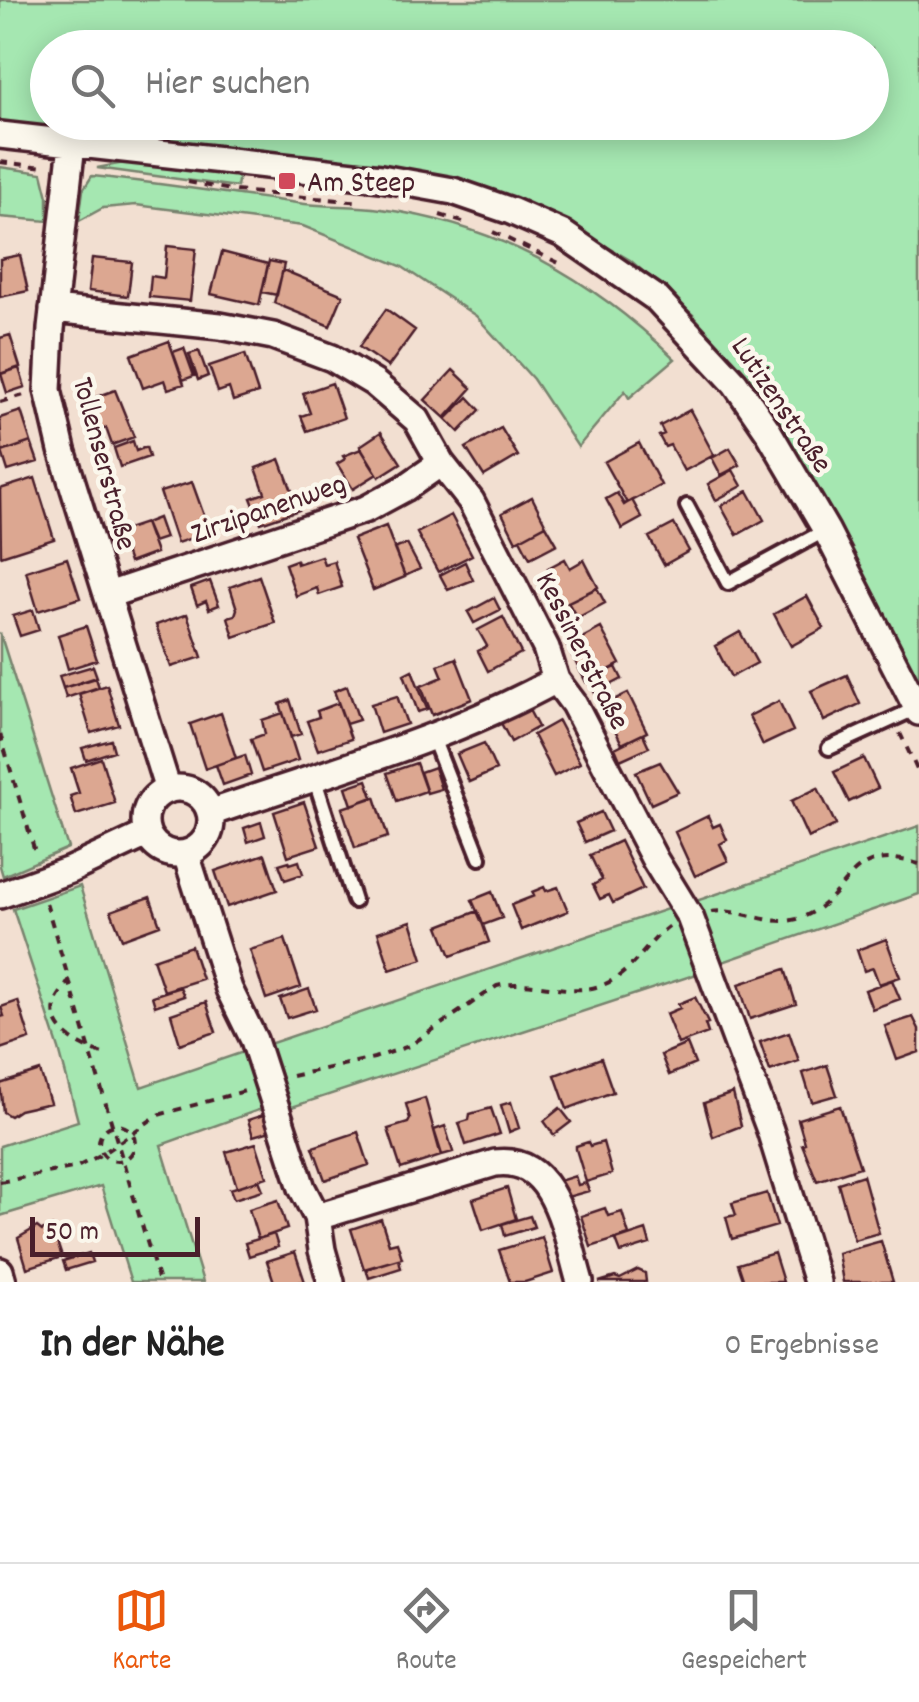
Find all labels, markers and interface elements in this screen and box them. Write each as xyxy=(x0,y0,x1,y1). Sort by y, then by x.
search box xyxy=(30,30,889,140)
icon: search xyxy=(65,58,120,113)
text: Hier suchen xyxy=(145,58,310,113)
place label: Am Steep xyxy=(307,164,415,207)
marker: Am Steep xyxy=(276,170,298,192)
street label: Lutizenstraße xyxy=(718,330,841,483)
street label: Tollenserstraße xyxy=(58,373,145,555)
street label: Zirzipanenweg xyxy=(186,465,353,558)
street label: Kessinerstraße xyxy=(522,565,638,739)
scale bar xyxy=(30,1212,200,1256)
text: 50 m xyxy=(45,1214,99,1254)
text: In der Nähe xyxy=(40,1317,225,1377)
text: 0 Ergebnisse xyxy=(724,1324,879,1370)
tab: Karte xyxy=(112,1583,171,1683)
tab: Route xyxy=(396,1583,457,1683)
tab: Gespeichert xyxy=(681,1583,807,1683)

